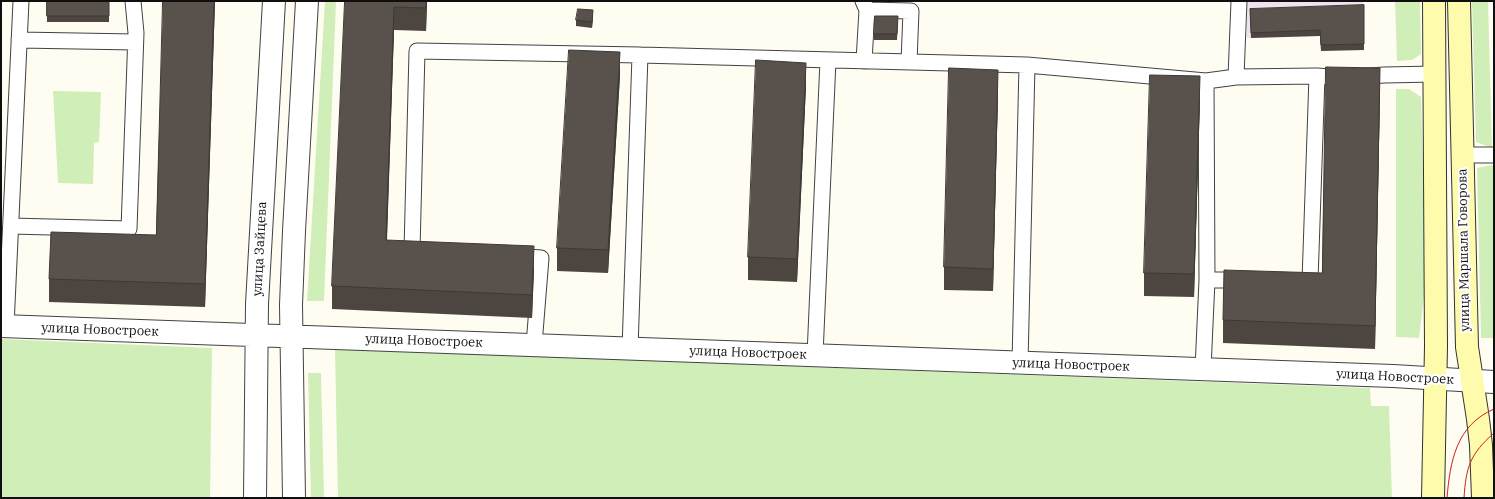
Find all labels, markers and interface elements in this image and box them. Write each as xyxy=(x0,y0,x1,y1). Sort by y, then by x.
street label: улица Маршала Говорова xyxy=(1455,168,1473,332)
street label: улица Зайцева xyxy=(250,201,270,297)
street label: улица Новостроек xyxy=(41,320,159,340)
street label: улица Новостроек xyxy=(365,331,483,351)
street label: улица Новостроек xyxy=(689,343,807,363)
street label: улица Новостроек xyxy=(1012,355,1130,375)
street label: улица Новостроек xyxy=(1336,366,1454,388)

